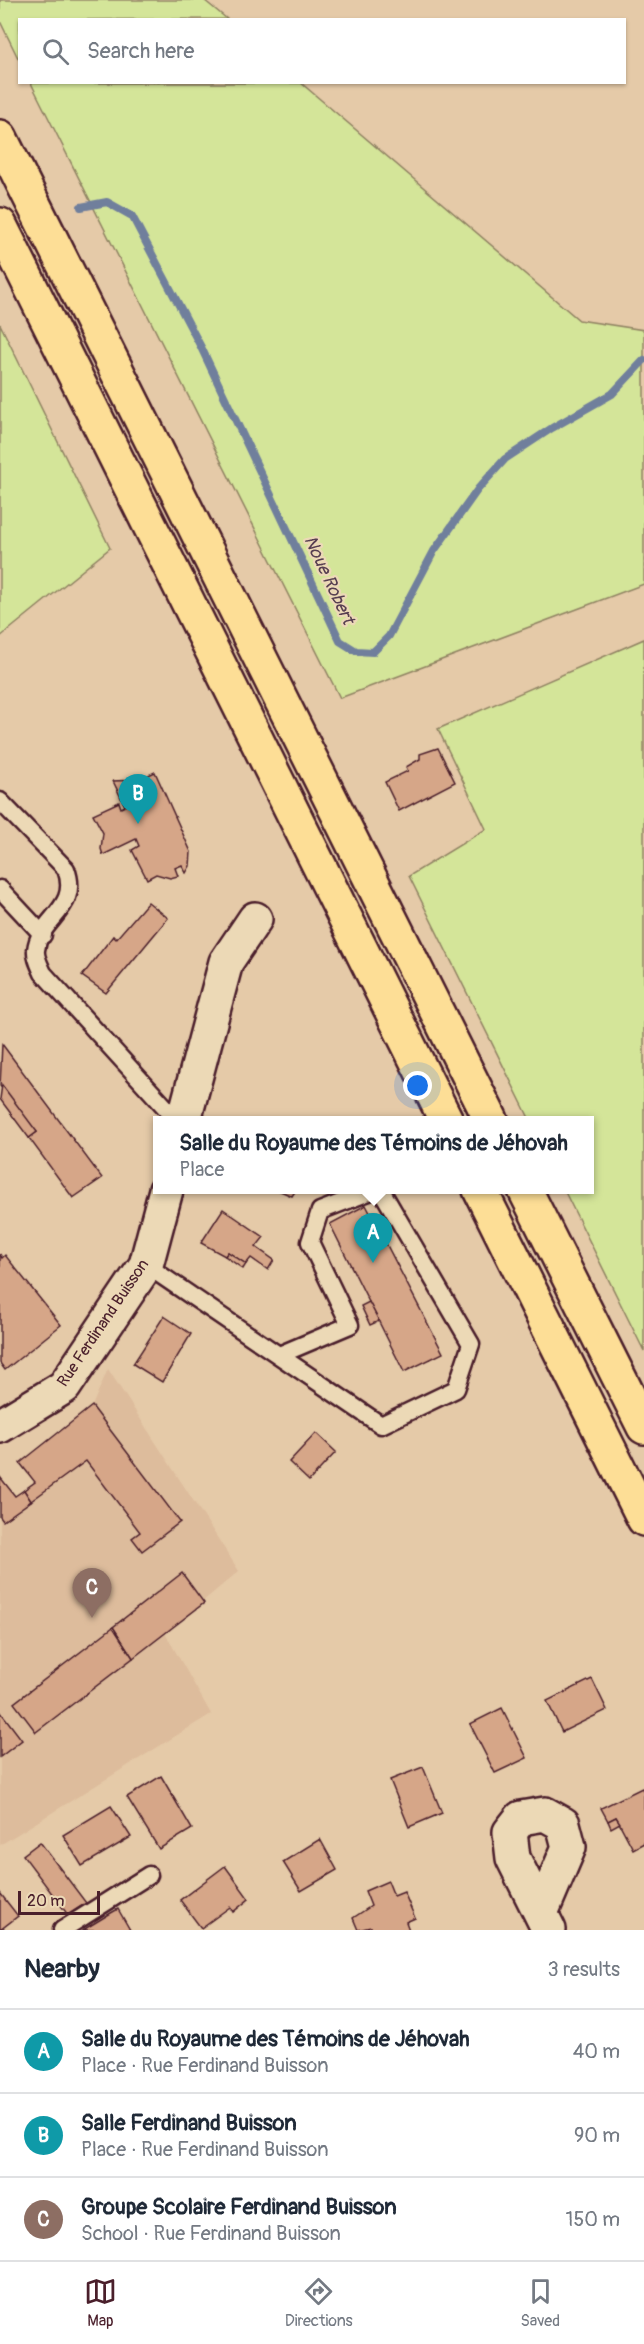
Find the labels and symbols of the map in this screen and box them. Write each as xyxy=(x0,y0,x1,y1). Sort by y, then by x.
water label: Noue Robert xyxy=(298,532,360,630)
pin: B xyxy=(118,774,158,824)
your location xyxy=(403,1071,432,1100)
pin: A xyxy=(354,1214,392,1263)
street label: Rue Ferdinand Buisson xyxy=(53,1255,153,1391)
pin: C xyxy=(72,1568,112,1618)
scale bar xyxy=(18,1888,100,1916)

